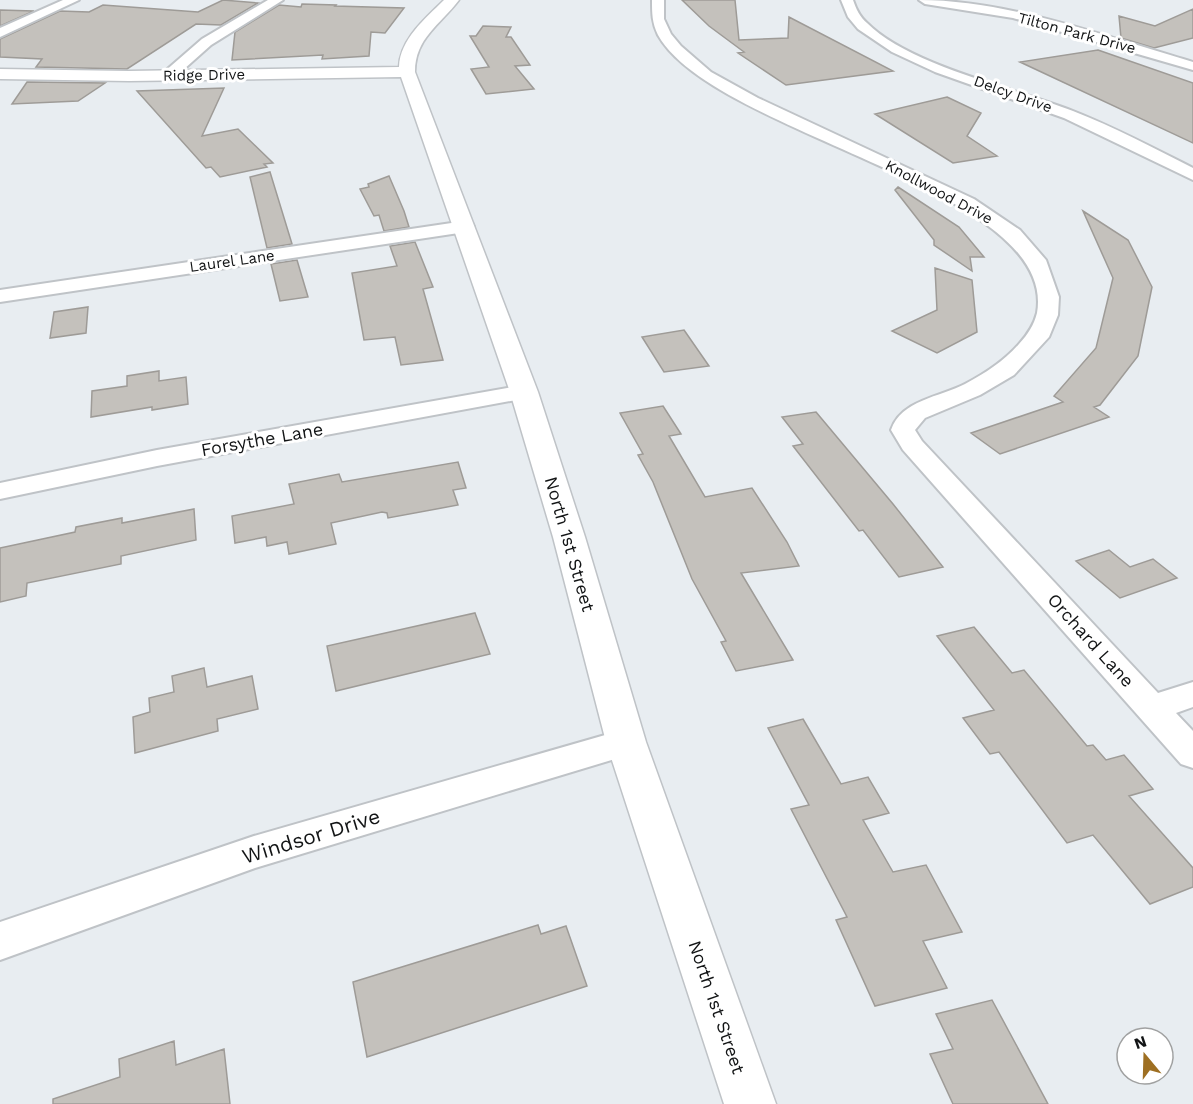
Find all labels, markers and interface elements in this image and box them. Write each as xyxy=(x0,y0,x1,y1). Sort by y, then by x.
street label: Tilton Park Drive xyxy=(1016,9,1138,57)
street label: Ridge Drive xyxy=(163,65,245,85)
street label: Delcy Drive xyxy=(971,72,1055,116)
street label: Knollwood Drive xyxy=(882,156,996,228)
street label: Laurel Lane xyxy=(188,246,276,276)
street label: Forsythe Lane xyxy=(199,418,325,460)
street label: North 1st Street xyxy=(541,474,599,614)
street label: Orchard Lane xyxy=(1043,589,1139,691)
street label: Windsor Drive xyxy=(239,803,383,869)
street label: North 1st Street xyxy=(684,938,750,1077)
north arrow xyxy=(1115,1026,1175,1086)
text: N xyxy=(1132,1031,1149,1053)

